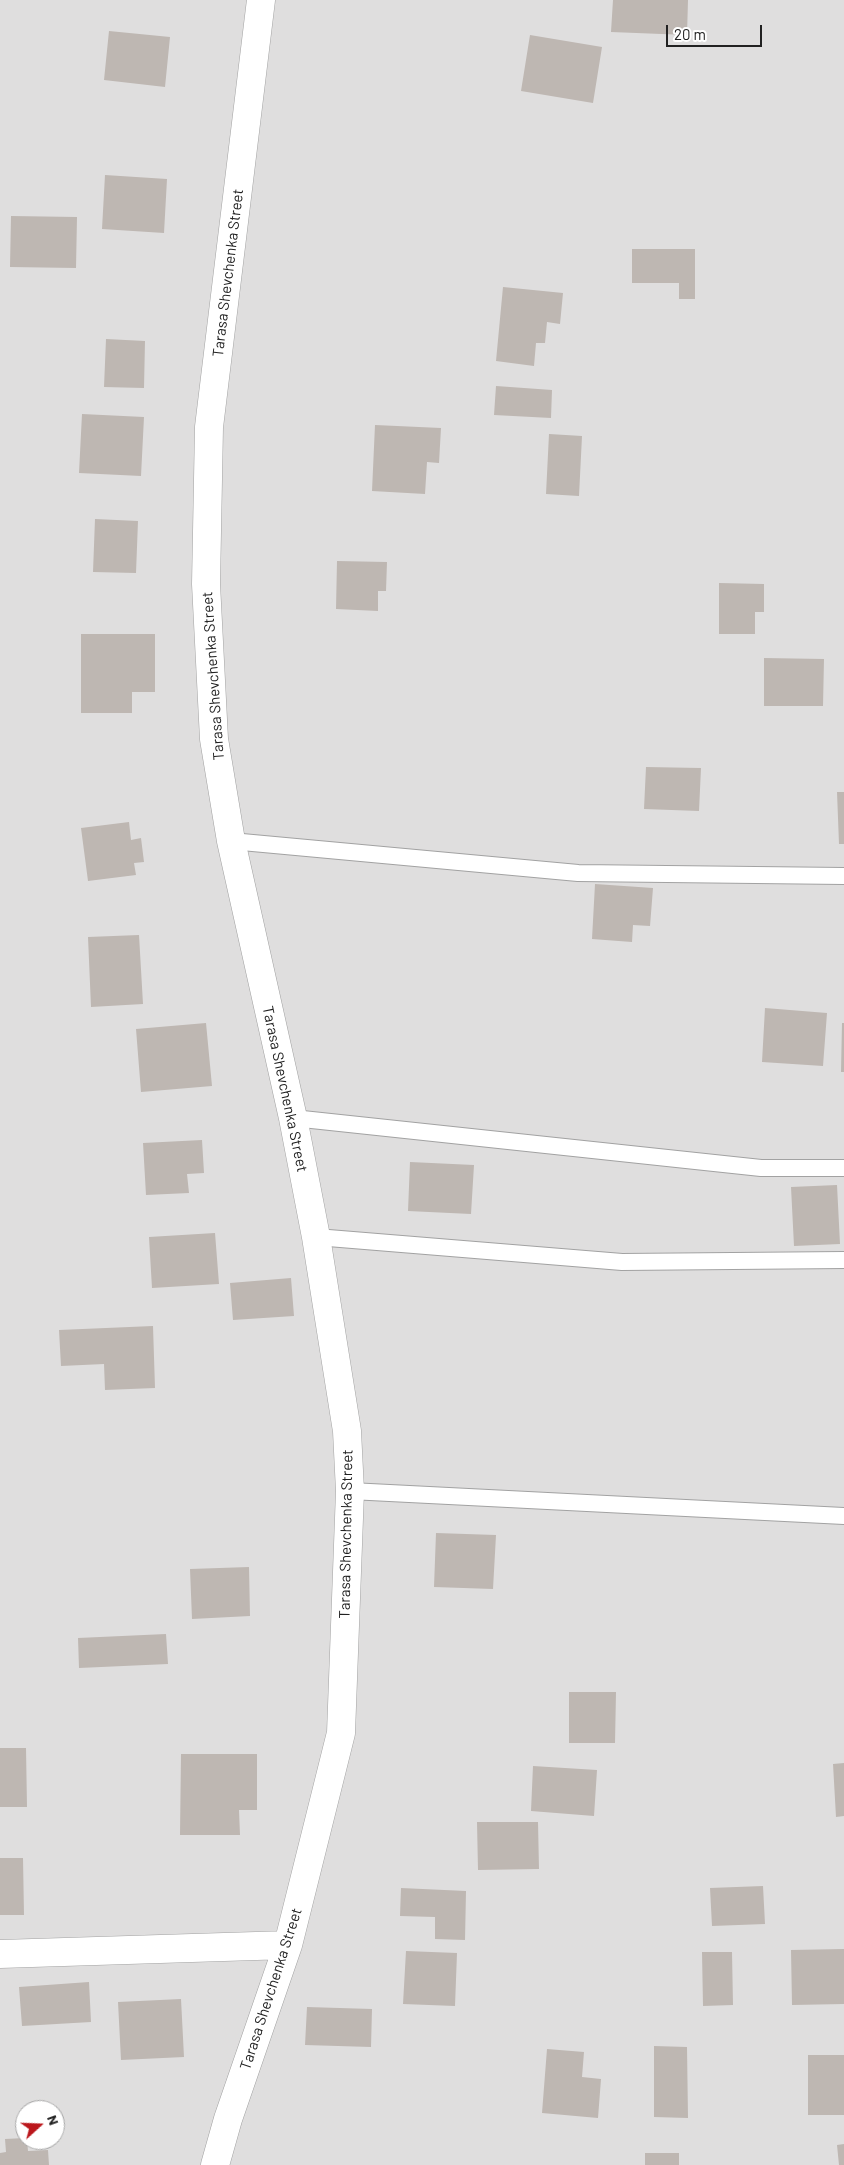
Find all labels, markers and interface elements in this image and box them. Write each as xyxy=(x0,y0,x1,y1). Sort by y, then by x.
scale bar xyxy=(669,15,765,47)
text: 20 m xyxy=(674,25,706,43)
street label: Tarasa Shevchenka Street xyxy=(209,188,247,358)
street label: Tarasa Shevchenka Street xyxy=(198,591,228,761)
street label: Tarasa Shevchenka Street xyxy=(259,1004,311,1174)
street label: Tarasa Shevchenka Street xyxy=(336,1449,356,1619)
street label: Tarasa Shevchenka Street xyxy=(236,1906,306,2072)
north arrow xyxy=(15,2100,65,2150)
text: N xyxy=(44,2113,63,2127)

